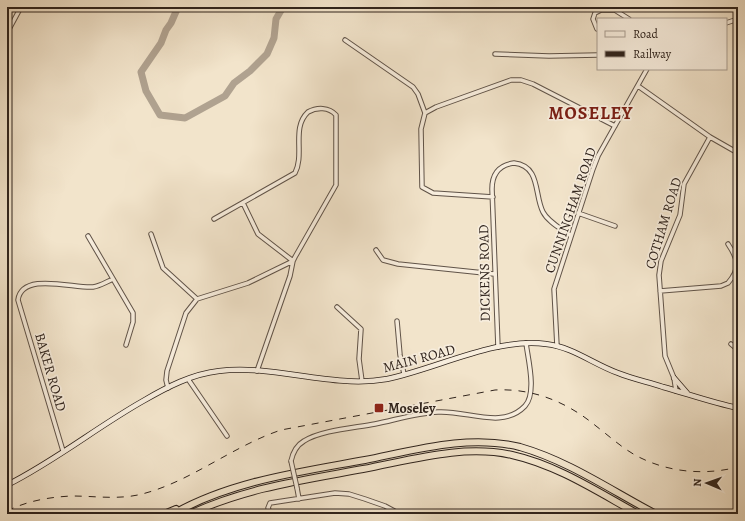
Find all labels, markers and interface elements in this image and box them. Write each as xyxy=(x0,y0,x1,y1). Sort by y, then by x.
legend xyxy=(597,18,727,70)
text: Road xyxy=(633,26,659,42)
text: Railway xyxy=(633,46,672,62)
district label: MOSELEY xyxy=(549,101,633,125)
street label: CUNNINGHAM ROAD xyxy=(540,144,601,276)
street label: COTHAM ROAD xyxy=(641,175,686,271)
street label: DICKENS ROAD xyxy=(474,224,495,322)
street label: BAKER ROAD xyxy=(30,331,71,414)
street label: MAIN ROAD xyxy=(381,340,457,377)
place label: Moseley xyxy=(388,399,436,418)
marker: Moseley xyxy=(373,402,385,414)
north arrow xyxy=(687,463,727,503)
text: N xyxy=(690,478,705,487)

